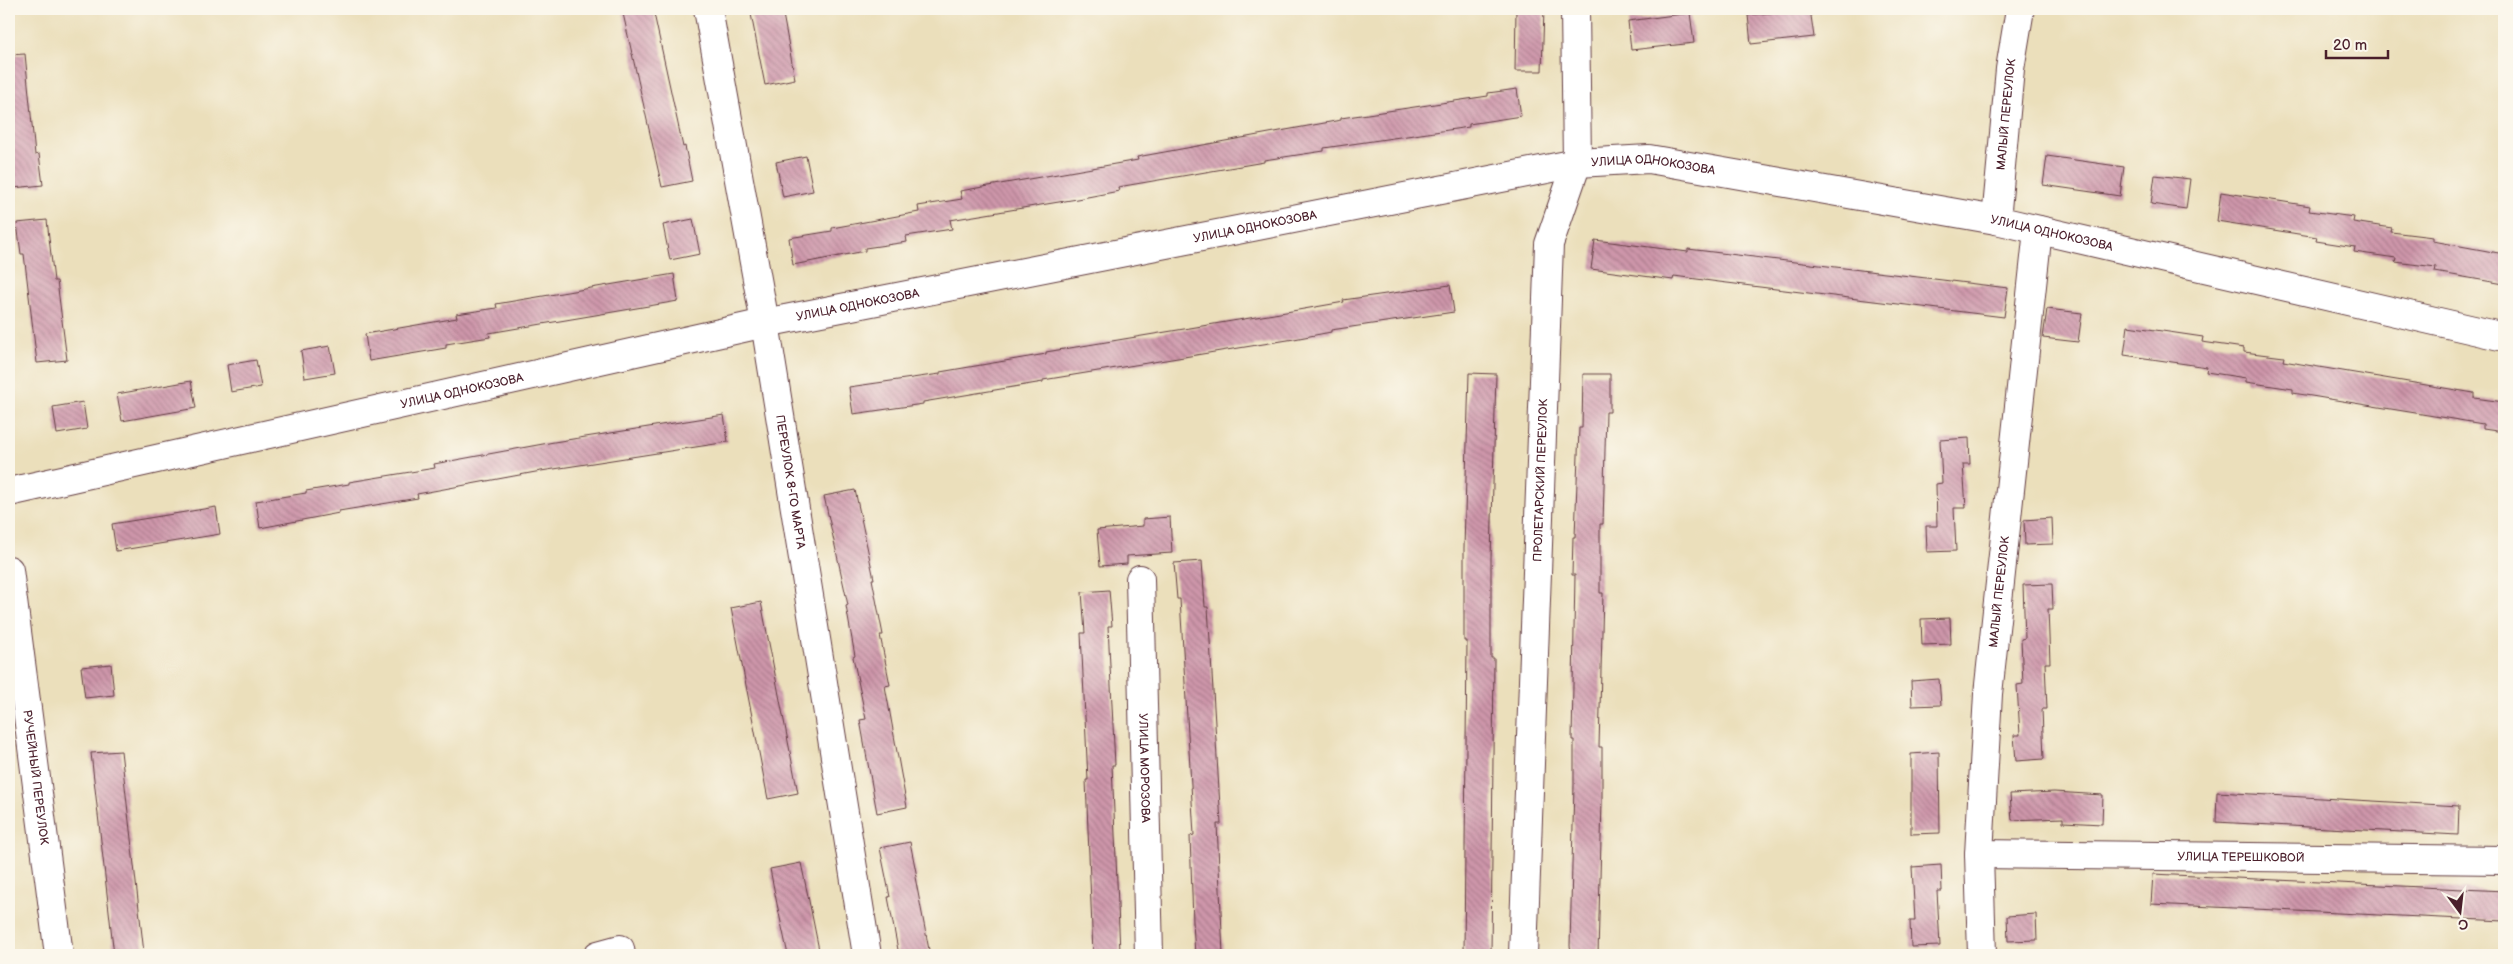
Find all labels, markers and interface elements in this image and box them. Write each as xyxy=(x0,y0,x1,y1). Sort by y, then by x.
scale bar xyxy=(2326,28,2388,60)
text: 20 m xyxy=(2333,36,2367,55)
street label: МАЛЫЙ ПЕРЕУЛОК xyxy=(1993,57,2019,171)
street label: УЛИЦА ОДНОКОЗОВА xyxy=(1591,151,1717,178)
street label: УЛИЦА ОДНОКОЗОВА xyxy=(1192,207,1318,246)
street label: УЛИЦА ОДНОКОЗОВА xyxy=(1989,212,2115,254)
street label: УЛИЦА ОДНОКОЗОВА xyxy=(795,285,921,324)
street label: УЛИЦА ОДНОКОЗОВА xyxy=(399,370,525,412)
street label: ПРОЛЕТАРСКИЙ ПЕРЕУЛОК xyxy=(1530,398,1551,562)
street label: ПЕРЕУЛОК 8-ГО МАРТА xyxy=(772,414,809,551)
street label: МАЛЫЙ ПЕРЕУЛОК xyxy=(1986,535,2012,648)
street label: РУЧЕЙНЫЙ ПЕРЕУЛОК xyxy=(20,709,52,846)
street label: УЛИЦА МОРОЗОВА xyxy=(1136,713,1153,824)
street label: УЛИЦА ТЕРЕШКОВОЙ xyxy=(2177,849,2305,865)
north arrow xyxy=(2436,886,2486,936)
text: С xyxy=(2456,915,2470,934)

